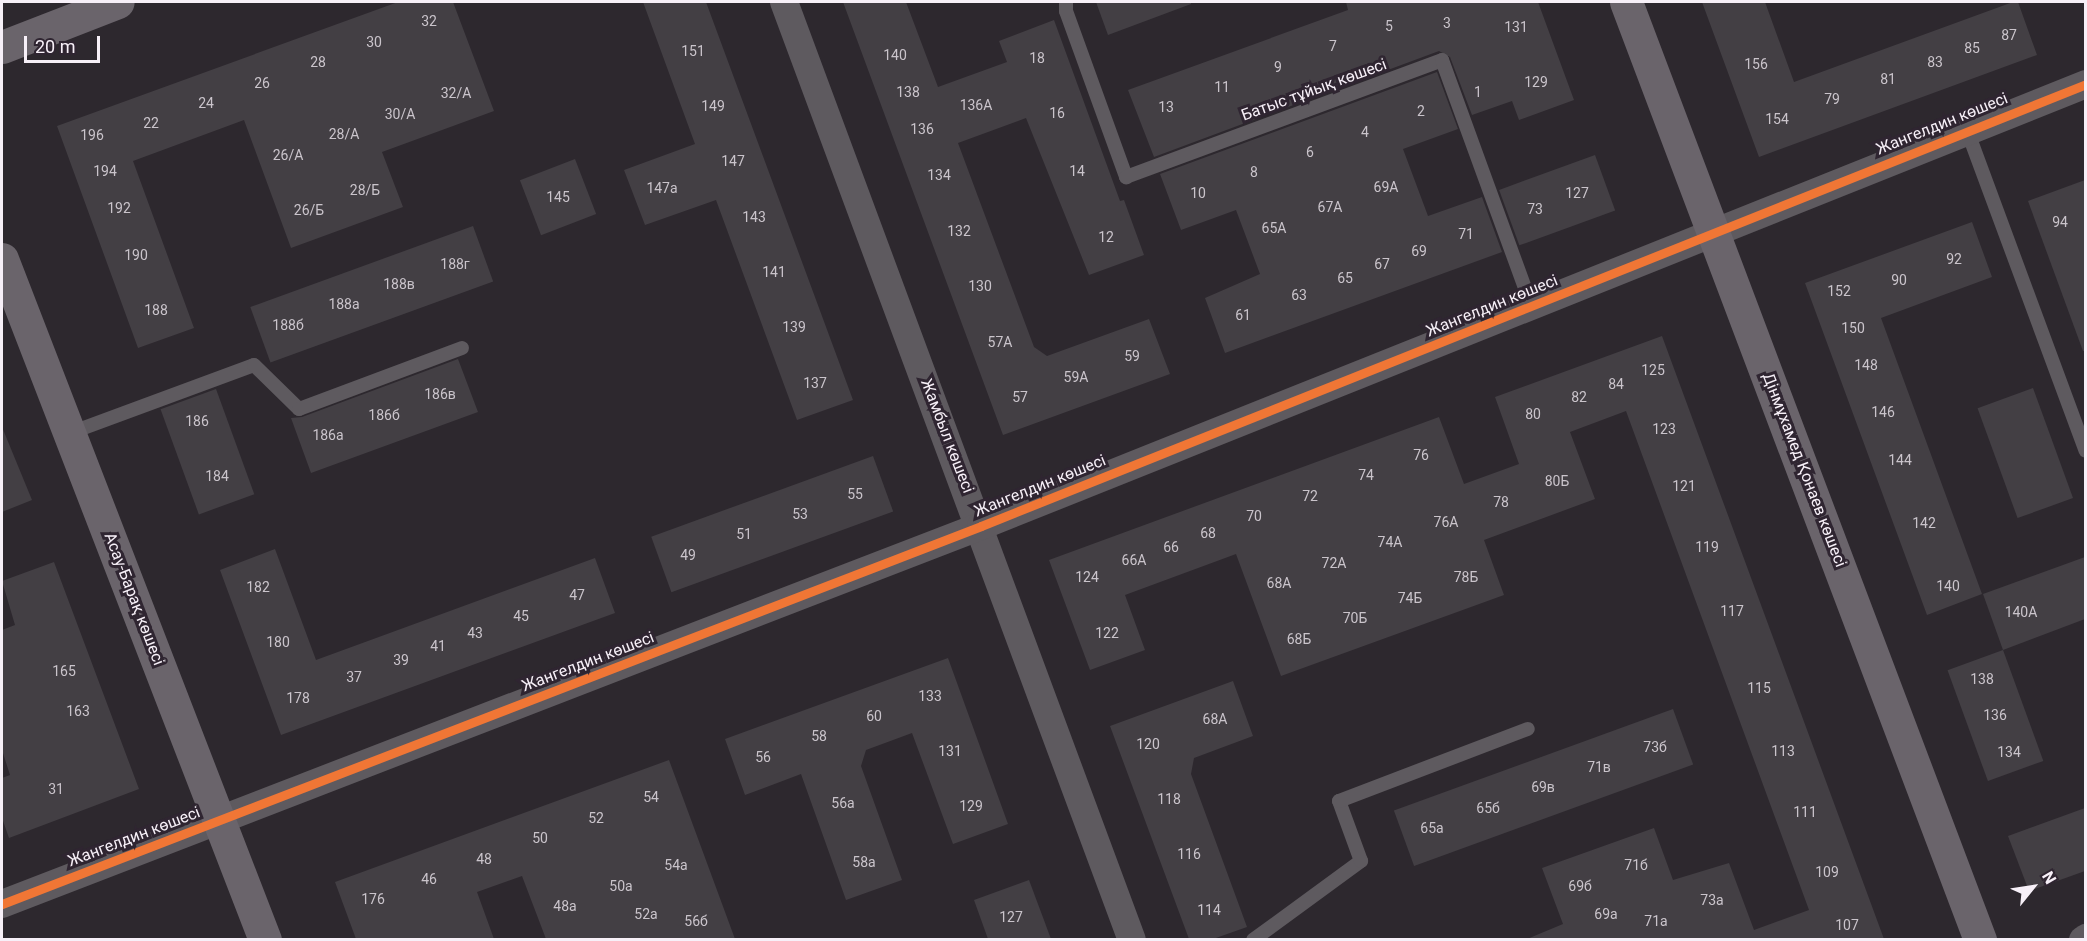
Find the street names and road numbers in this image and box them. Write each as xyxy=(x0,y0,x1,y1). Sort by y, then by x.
street label: Батыс тұйық көшесі xyxy=(1239,55,1389,125)
street label: Жангелдин көшесі xyxy=(1873,89,2011,159)
street label: Жангелдин көшесі xyxy=(1423,271,1561,341)
street label: Дінмұхамед Қонаев көшесі xyxy=(1758,370,1850,570)
street label: Жамбыл көшесі xyxy=(916,376,978,496)
street label: Жангелдин көшесі xyxy=(971,451,1109,521)
street label: Асау-Барақ көшесі xyxy=(100,530,168,668)
street label: Жангелдин көшесі xyxy=(519,628,657,696)
street label: Жангелдин көшесі xyxy=(65,803,203,871)

